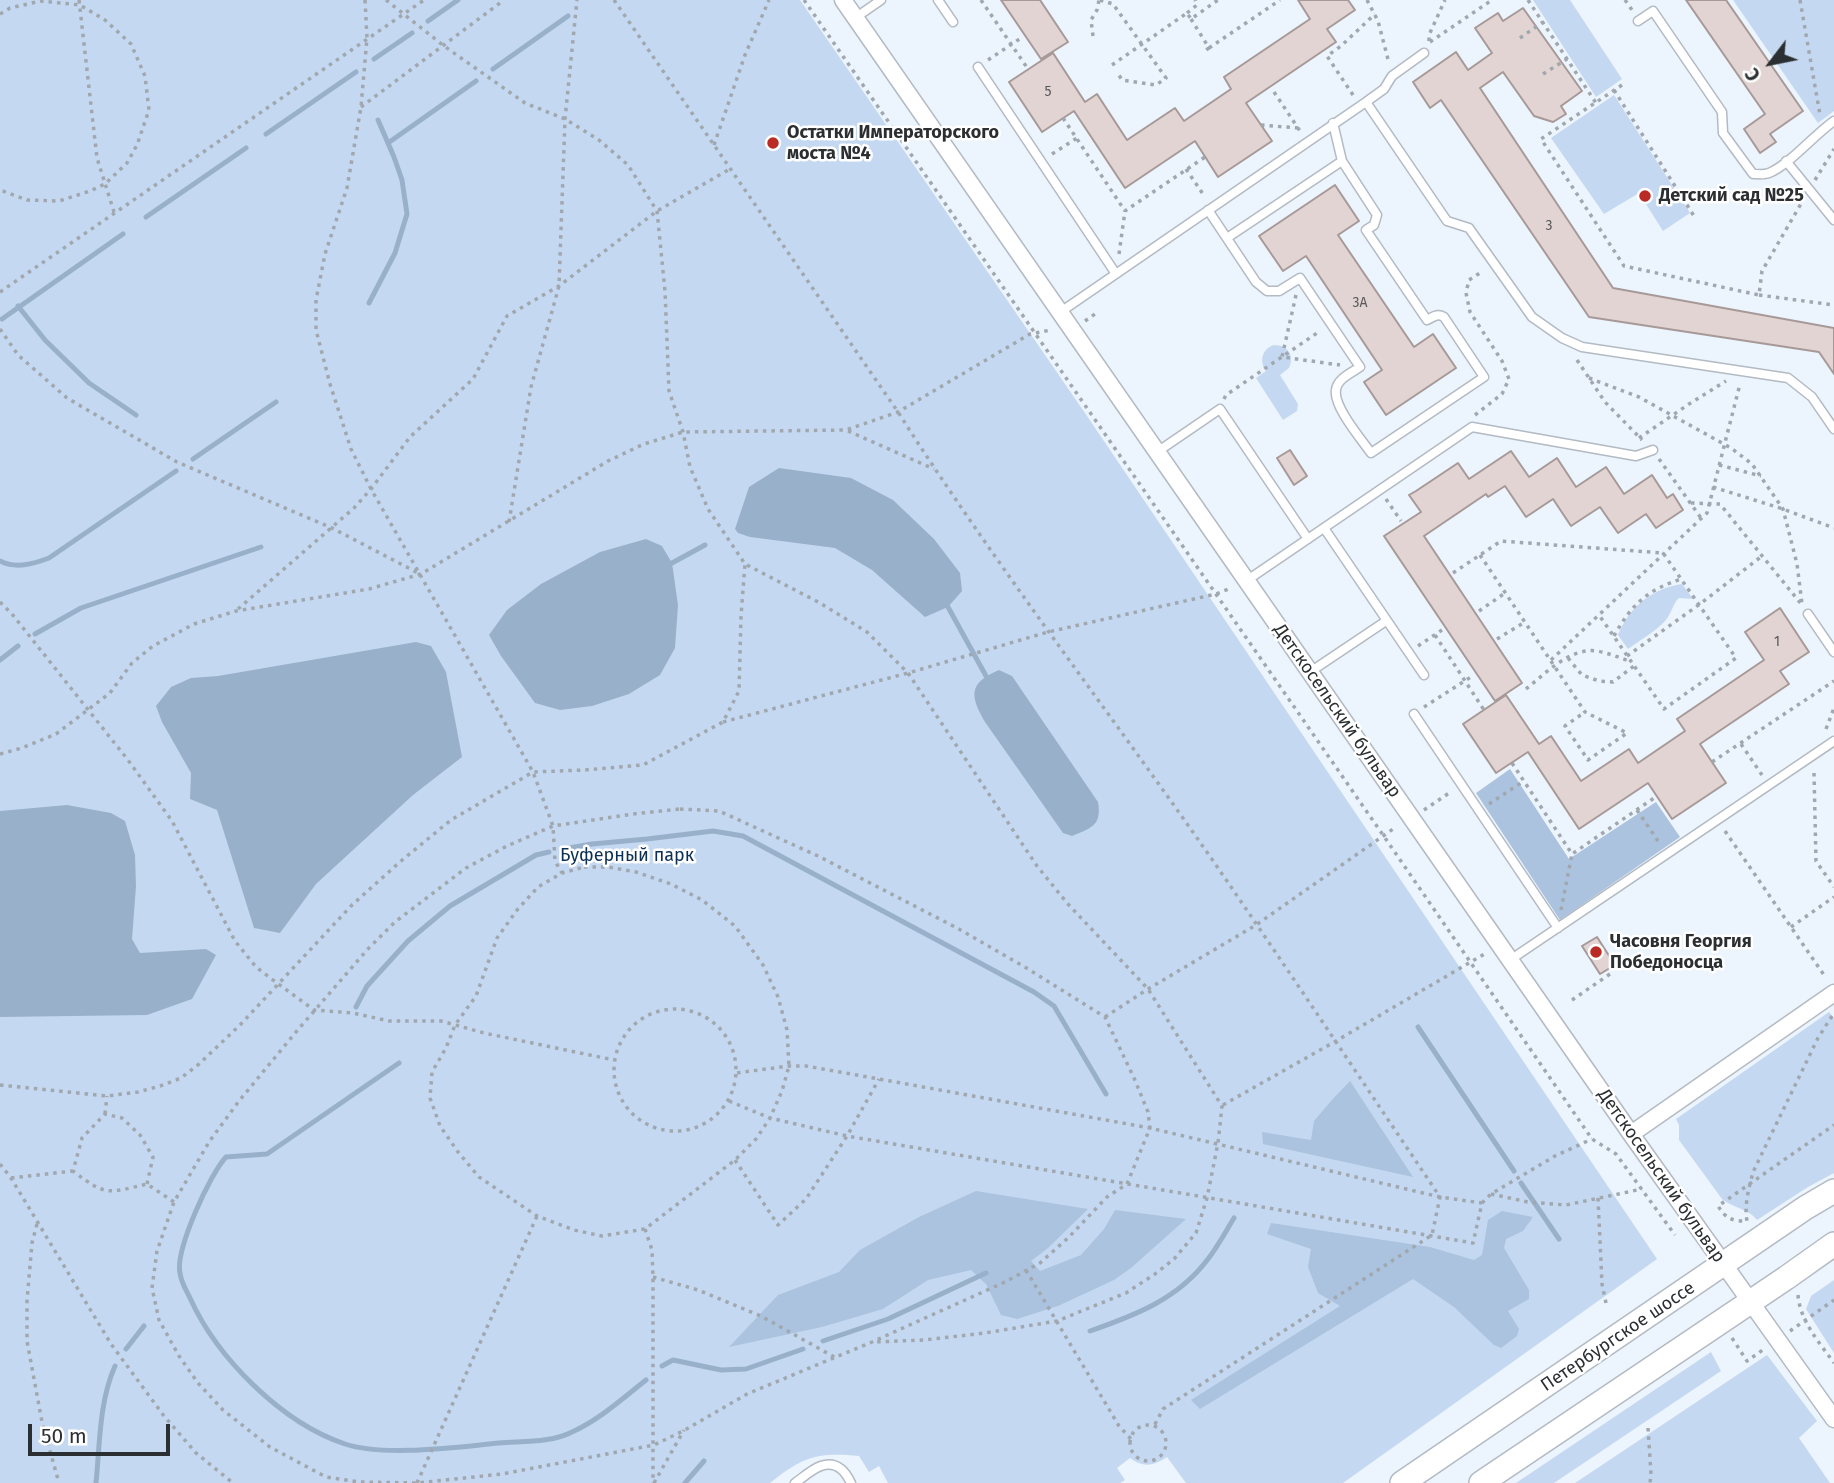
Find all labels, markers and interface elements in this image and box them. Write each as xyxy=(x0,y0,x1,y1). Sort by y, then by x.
north arrow xyxy=(1736,28,1806,98)
text: С xyxy=(1740,64,1765,85)
house number: 5 xyxy=(1044,84,1052,100)
place label: Остатки Императорского моста №4 xyxy=(787,122,999,164)
marker: Остатки Императорского моста №4 xyxy=(765,135,781,151)
place label: Детский сад №25 xyxy=(1659,185,1804,207)
marker: Детский сад №25 xyxy=(1637,188,1653,204)
house number: 3 xyxy=(1546,218,1552,234)
house number: 3А xyxy=(1352,295,1368,311)
street label: Детскосельский бульвар xyxy=(1269,620,1405,802)
house number: 1 xyxy=(1774,634,1780,650)
park label: Буферный парк xyxy=(560,845,694,867)
place label: Часовня Георгия Победоносца xyxy=(1610,931,1752,974)
marker: Часовня Георгия Победоносца xyxy=(1588,944,1604,960)
street label: Детскосельский бульвар xyxy=(1593,1085,1729,1267)
street label: Петербургское шоссе xyxy=(1537,1277,1699,1397)
scale bar xyxy=(32,1410,173,1454)
text: 50 m xyxy=(41,1423,87,1449)

